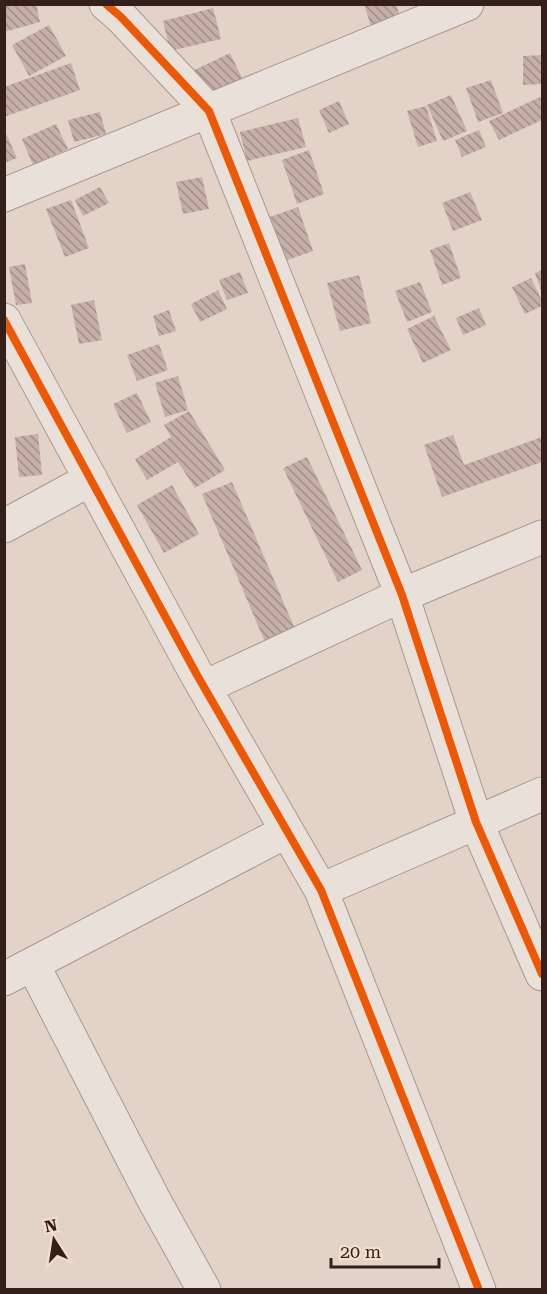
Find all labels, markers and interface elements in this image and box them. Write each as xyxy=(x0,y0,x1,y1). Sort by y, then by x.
north arrow xyxy=(24,1210,84,1270)
text: N xyxy=(43,1215,59,1236)
scale bar xyxy=(331,1231,439,1269)
text: 20 m xyxy=(340,1241,381,1262)

